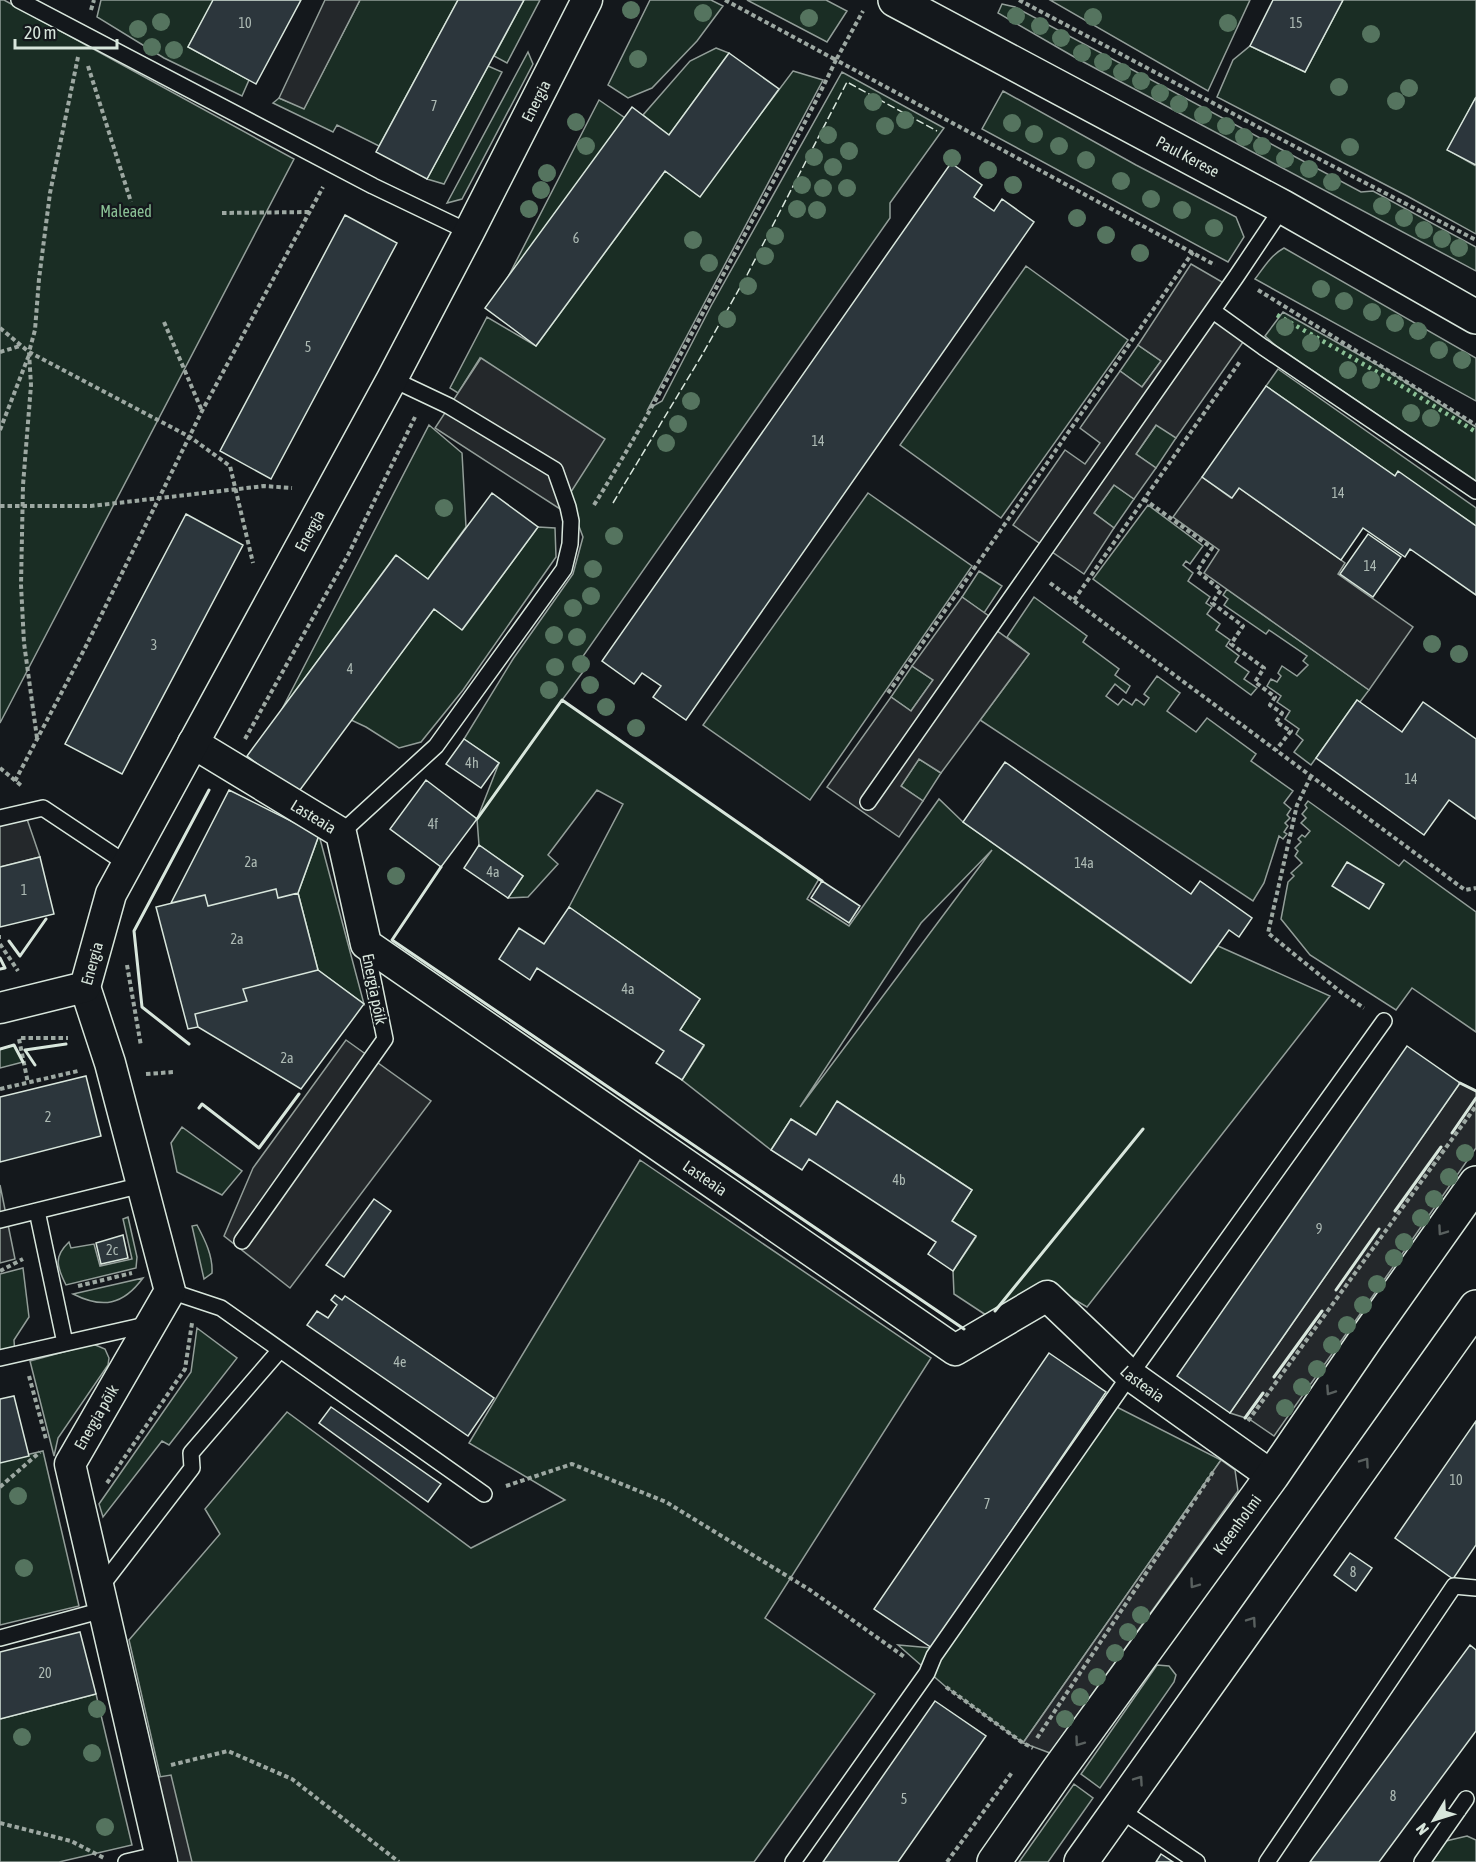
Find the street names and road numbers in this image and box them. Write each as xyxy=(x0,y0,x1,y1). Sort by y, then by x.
street label: Energia xyxy=(518,77,554,124)
street label: Paul Kerese xyxy=(1153,132,1223,180)
street label: Energia xyxy=(291,507,328,554)
street label: Lasteaia xyxy=(288,796,339,837)
street label: Energia xyxy=(77,940,106,987)
street label: Energia põik xyxy=(358,952,391,1026)
street label: Lasteaia xyxy=(680,1156,731,1199)
street label: Lasteaia xyxy=(1117,1362,1168,1406)
street label: Energia põik xyxy=(70,1381,123,1453)
street label: Kreenholmi xyxy=(1209,1491,1265,1558)

